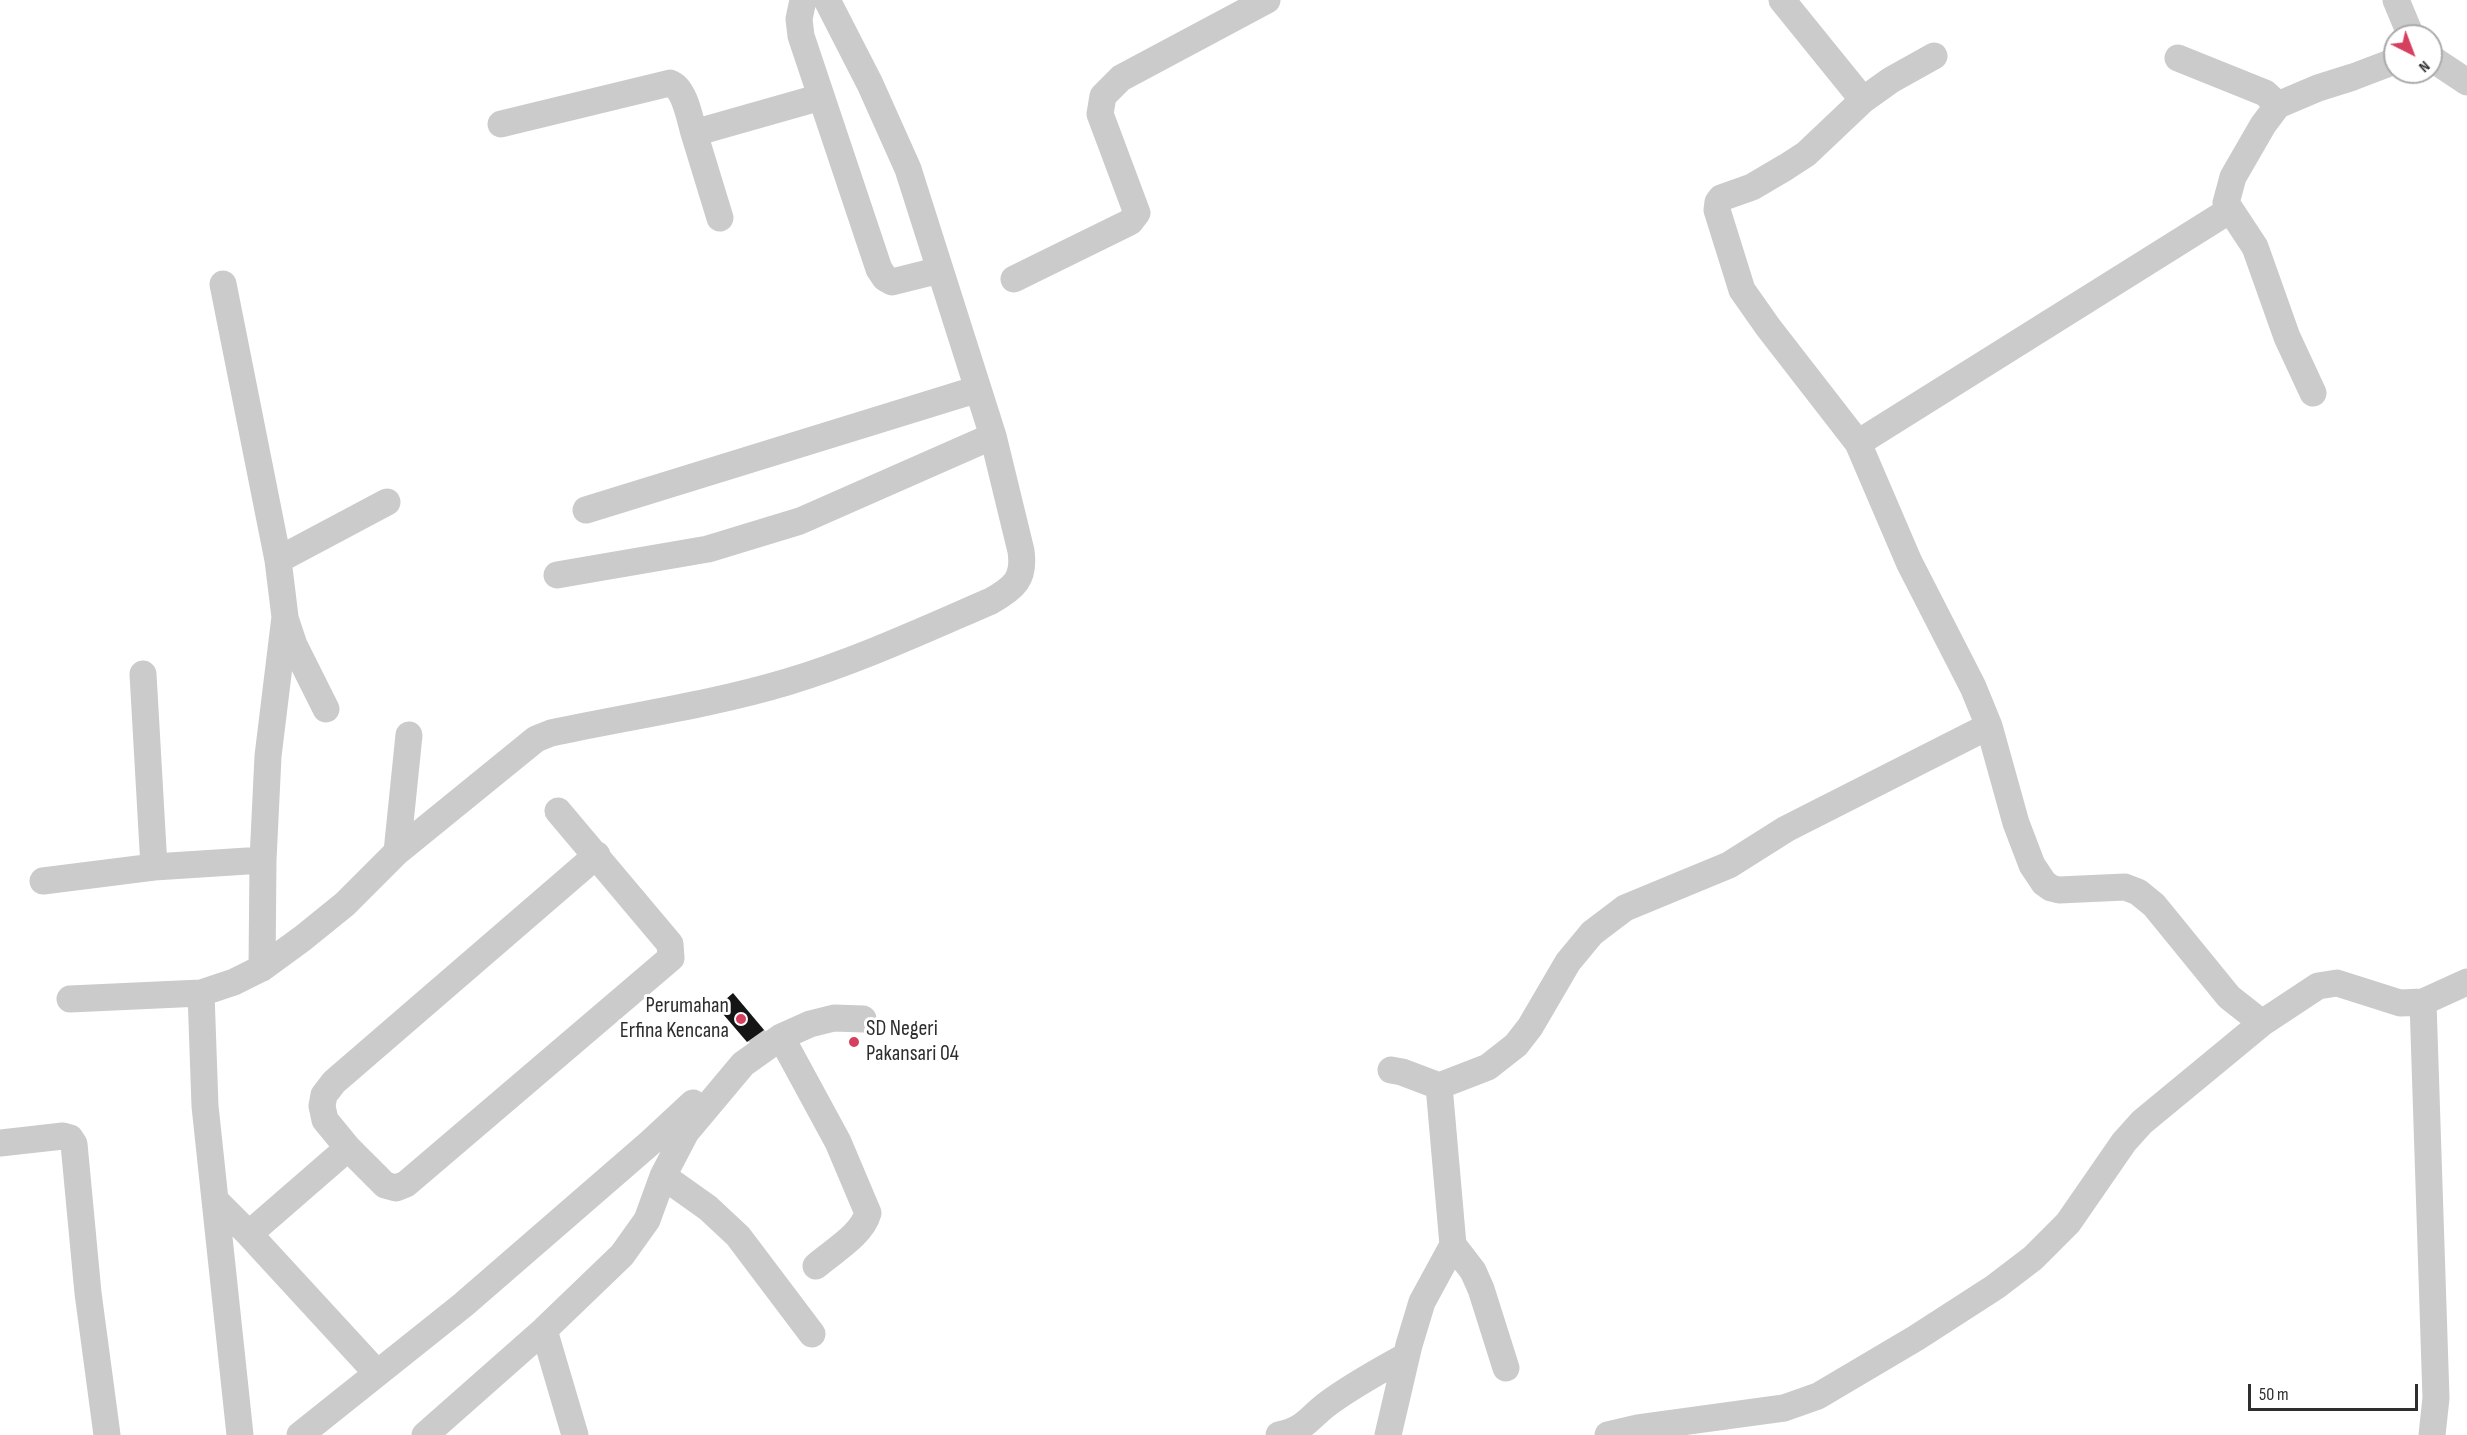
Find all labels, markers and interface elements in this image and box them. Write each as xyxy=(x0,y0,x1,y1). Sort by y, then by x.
north arrow xyxy=(2383,24,2443,84)
text: N xyxy=(2415,56,2434,76)
place label: Perumahan Erfina Kencana xyxy=(620,993,729,1044)
marker: Perumahan Erfina Kencana xyxy=(734,1012,748,1026)
place label: SD Negeri Pakansari 04 xyxy=(866,1016,959,1068)
marker: SD Negeri Pakansari 04 xyxy=(847,1035,861,1049)
scale bar xyxy=(2251,1372,2420,1410)
text: 50 m xyxy=(2259,1384,2289,1405)

